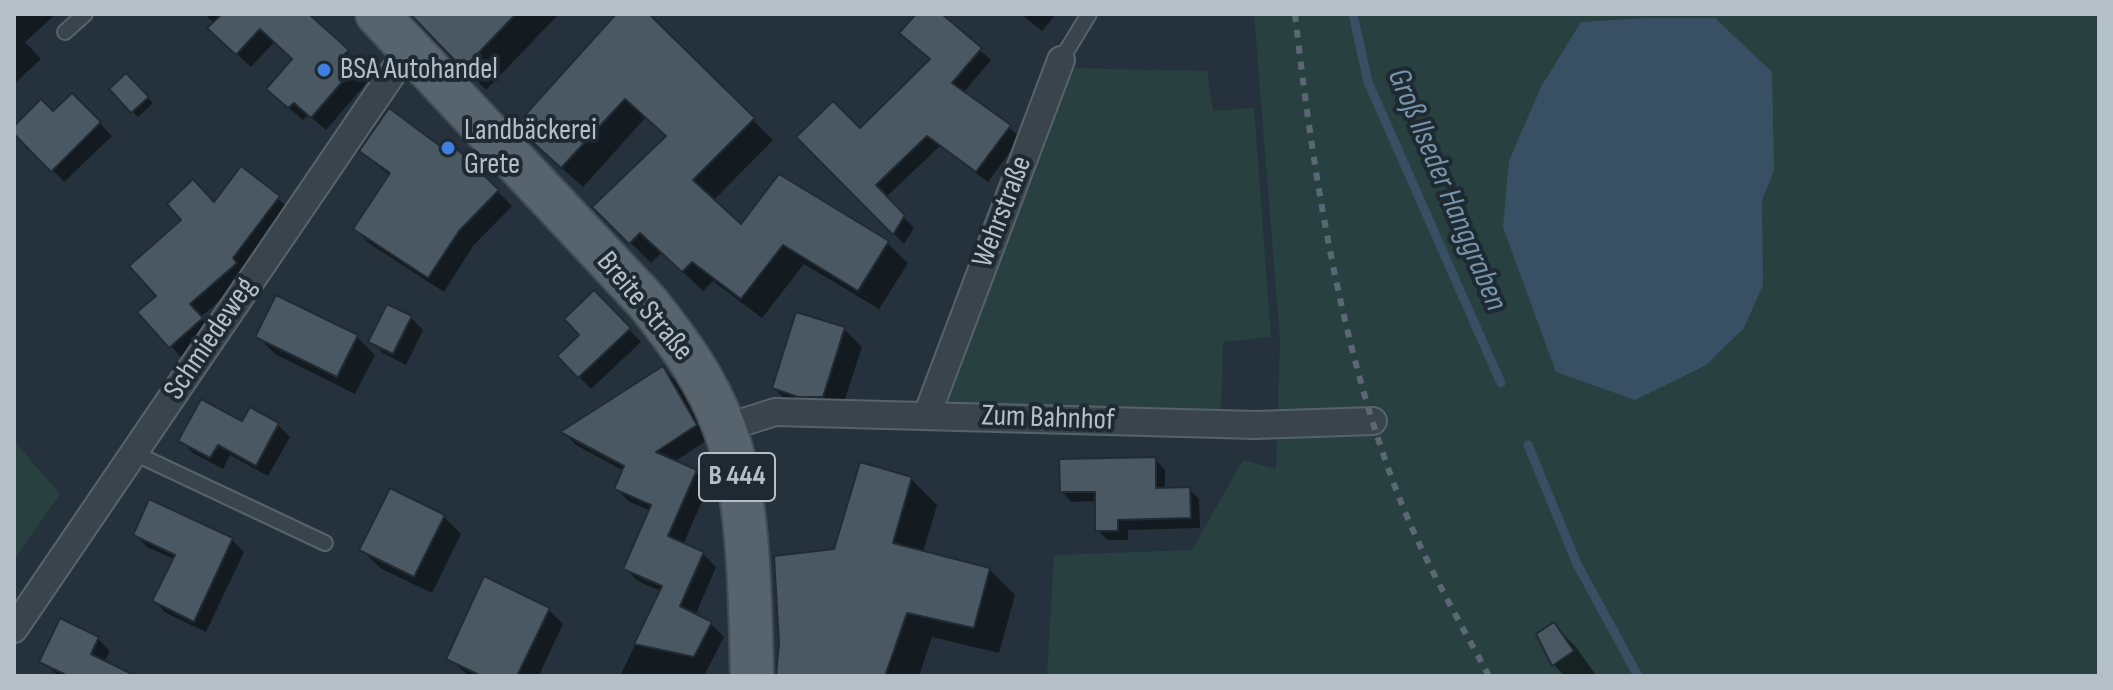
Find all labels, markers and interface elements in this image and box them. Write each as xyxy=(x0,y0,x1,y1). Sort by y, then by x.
place label: BSA Autohandel xyxy=(340,52,498,88)
marker: BSA Autohandel xyxy=(315,61,333,79)
water label: Groß Ilseder Hanggraben xyxy=(1378,63,1514,317)
place label: Landbäckerei Grete xyxy=(464,113,597,184)
marker: Landbäckerei Grete xyxy=(439,139,457,157)
street label: Wehrstraße xyxy=(965,151,1041,273)
street label: Breite Straße xyxy=(588,245,700,369)
street label: Schmiedeweg xyxy=(157,271,265,407)
street label: Zum Bahnhof xyxy=(981,399,1115,439)
road number: B 444 xyxy=(699,453,775,501)

